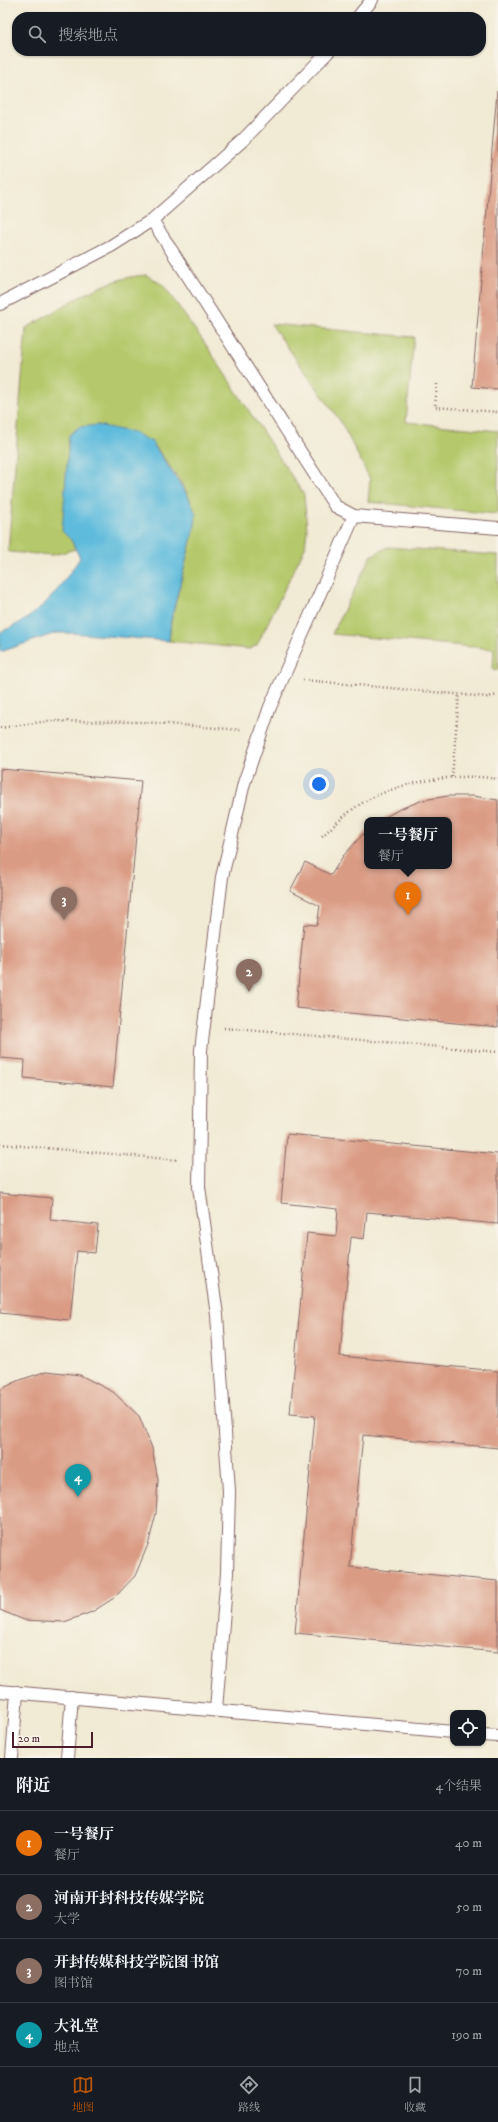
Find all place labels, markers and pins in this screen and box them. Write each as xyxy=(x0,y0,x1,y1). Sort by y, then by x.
pin: 1 xyxy=(395,882,421,915)
pin: 3 xyxy=(51,887,77,920)
pin: 2 xyxy=(236,959,262,992)
pin: 4 xyxy=(65,1464,91,1497)

